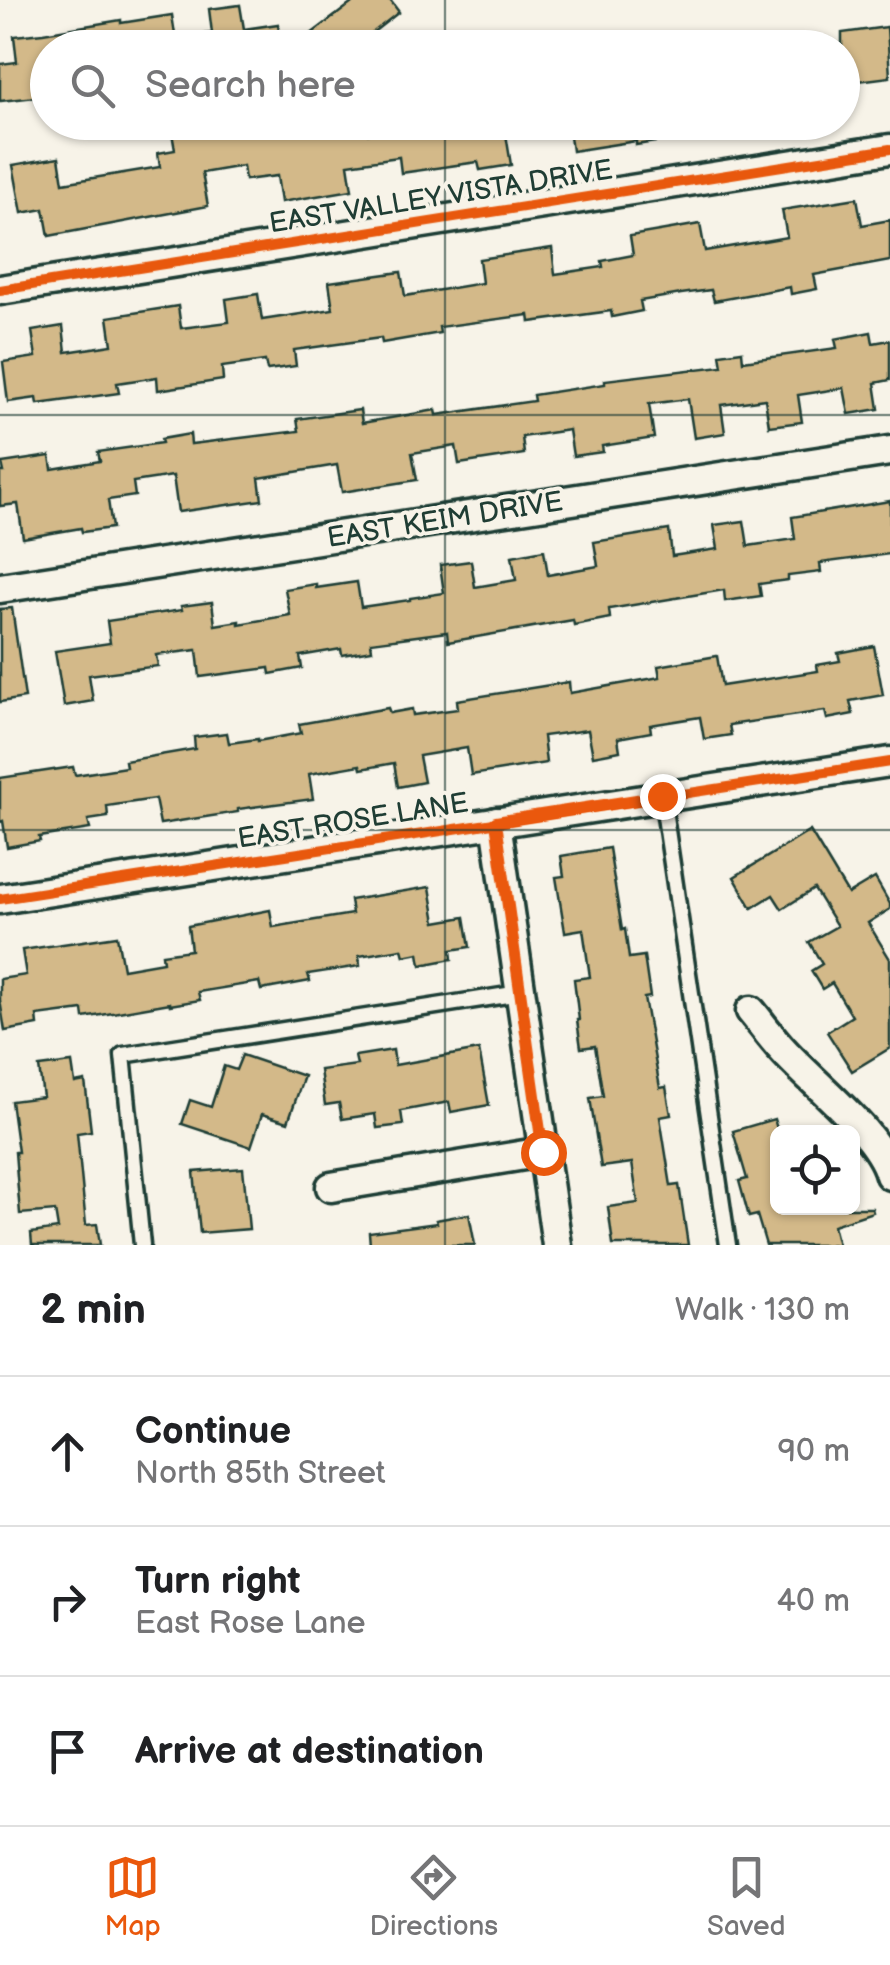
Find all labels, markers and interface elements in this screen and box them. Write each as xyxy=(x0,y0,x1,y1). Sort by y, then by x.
search box xyxy=(30,30,860,140)
icon: search xyxy=(65,58,120,113)
text: Search here xyxy=(145,63,356,108)
street label: EAST VALLEY VISTA DRIVE xyxy=(267,154,615,240)
street label: EAST KEIM DRIVE xyxy=(325,485,565,555)
route end xyxy=(640,774,686,820)
street label: EAST ROSE LANE xyxy=(235,786,471,856)
map controls xyxy=(770,1125,860,1215)
button: locate xyxy=(770,1125,860,1215)
route start xyxy=(521,1130,567,1176)
text: 2 min xyxy=(40,1285,146,1336)
text: Walk · 130 m xyxy=(675,1291,850,1330)
text: Continue xyxy=(135,1409,291,1454)
icon: ahead xyxy=(40,1424,95,1479)
text: 90 m xyxy=(778,1432,850,1471)
text: North 85th Street xyxy=(135,1454,386,1493)
text: Turn right xyxy=(135,1559,300,1604)
icon: right xyxy=(40,1574,95,1629)
text: 40 m xyxy=(777,1582,850,1621)
text: East Rose Lane xyxy=(135,1604,365,1643)
icon: arrive xyxy=(40,1724,95,1779)
text: Arrive at destination xyxy=(135,1729,484,1774)
tab: Map xyxy=(104,1850,161,1943)
tab: Directions xyxy=(369,1850,498,1943)
tab: Saved xyxy=(707,1850,786,1943)

